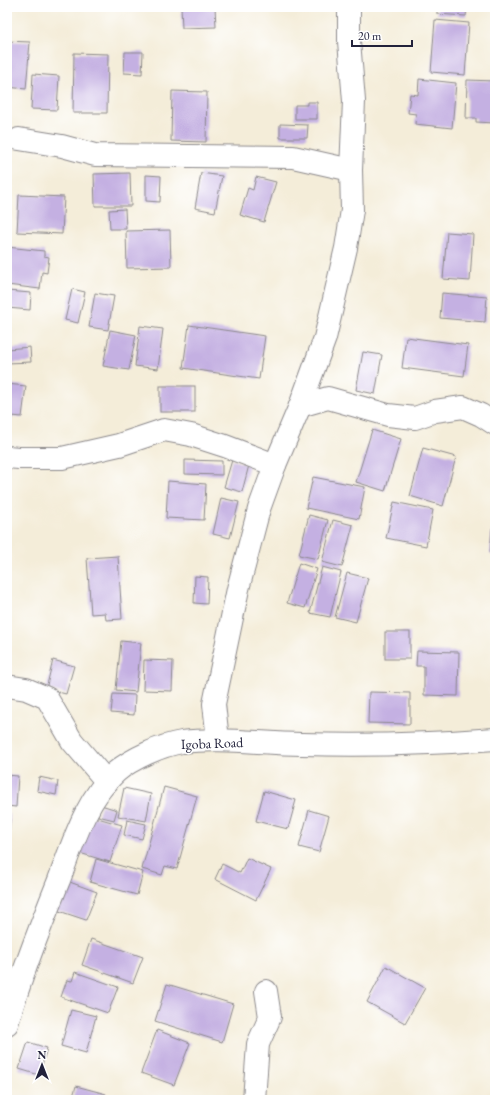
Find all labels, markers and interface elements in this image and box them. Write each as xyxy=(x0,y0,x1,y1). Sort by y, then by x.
scale bar xyxy=(352,22,412,48)
text: 20 m xyxy=(358,28,382,44)
street label: Igoba Road xyxy=(181,733,244,753)
north arrow xyxy=(22,1045,62,1085)
text: N xyxy=(38,1048,47,1062)

